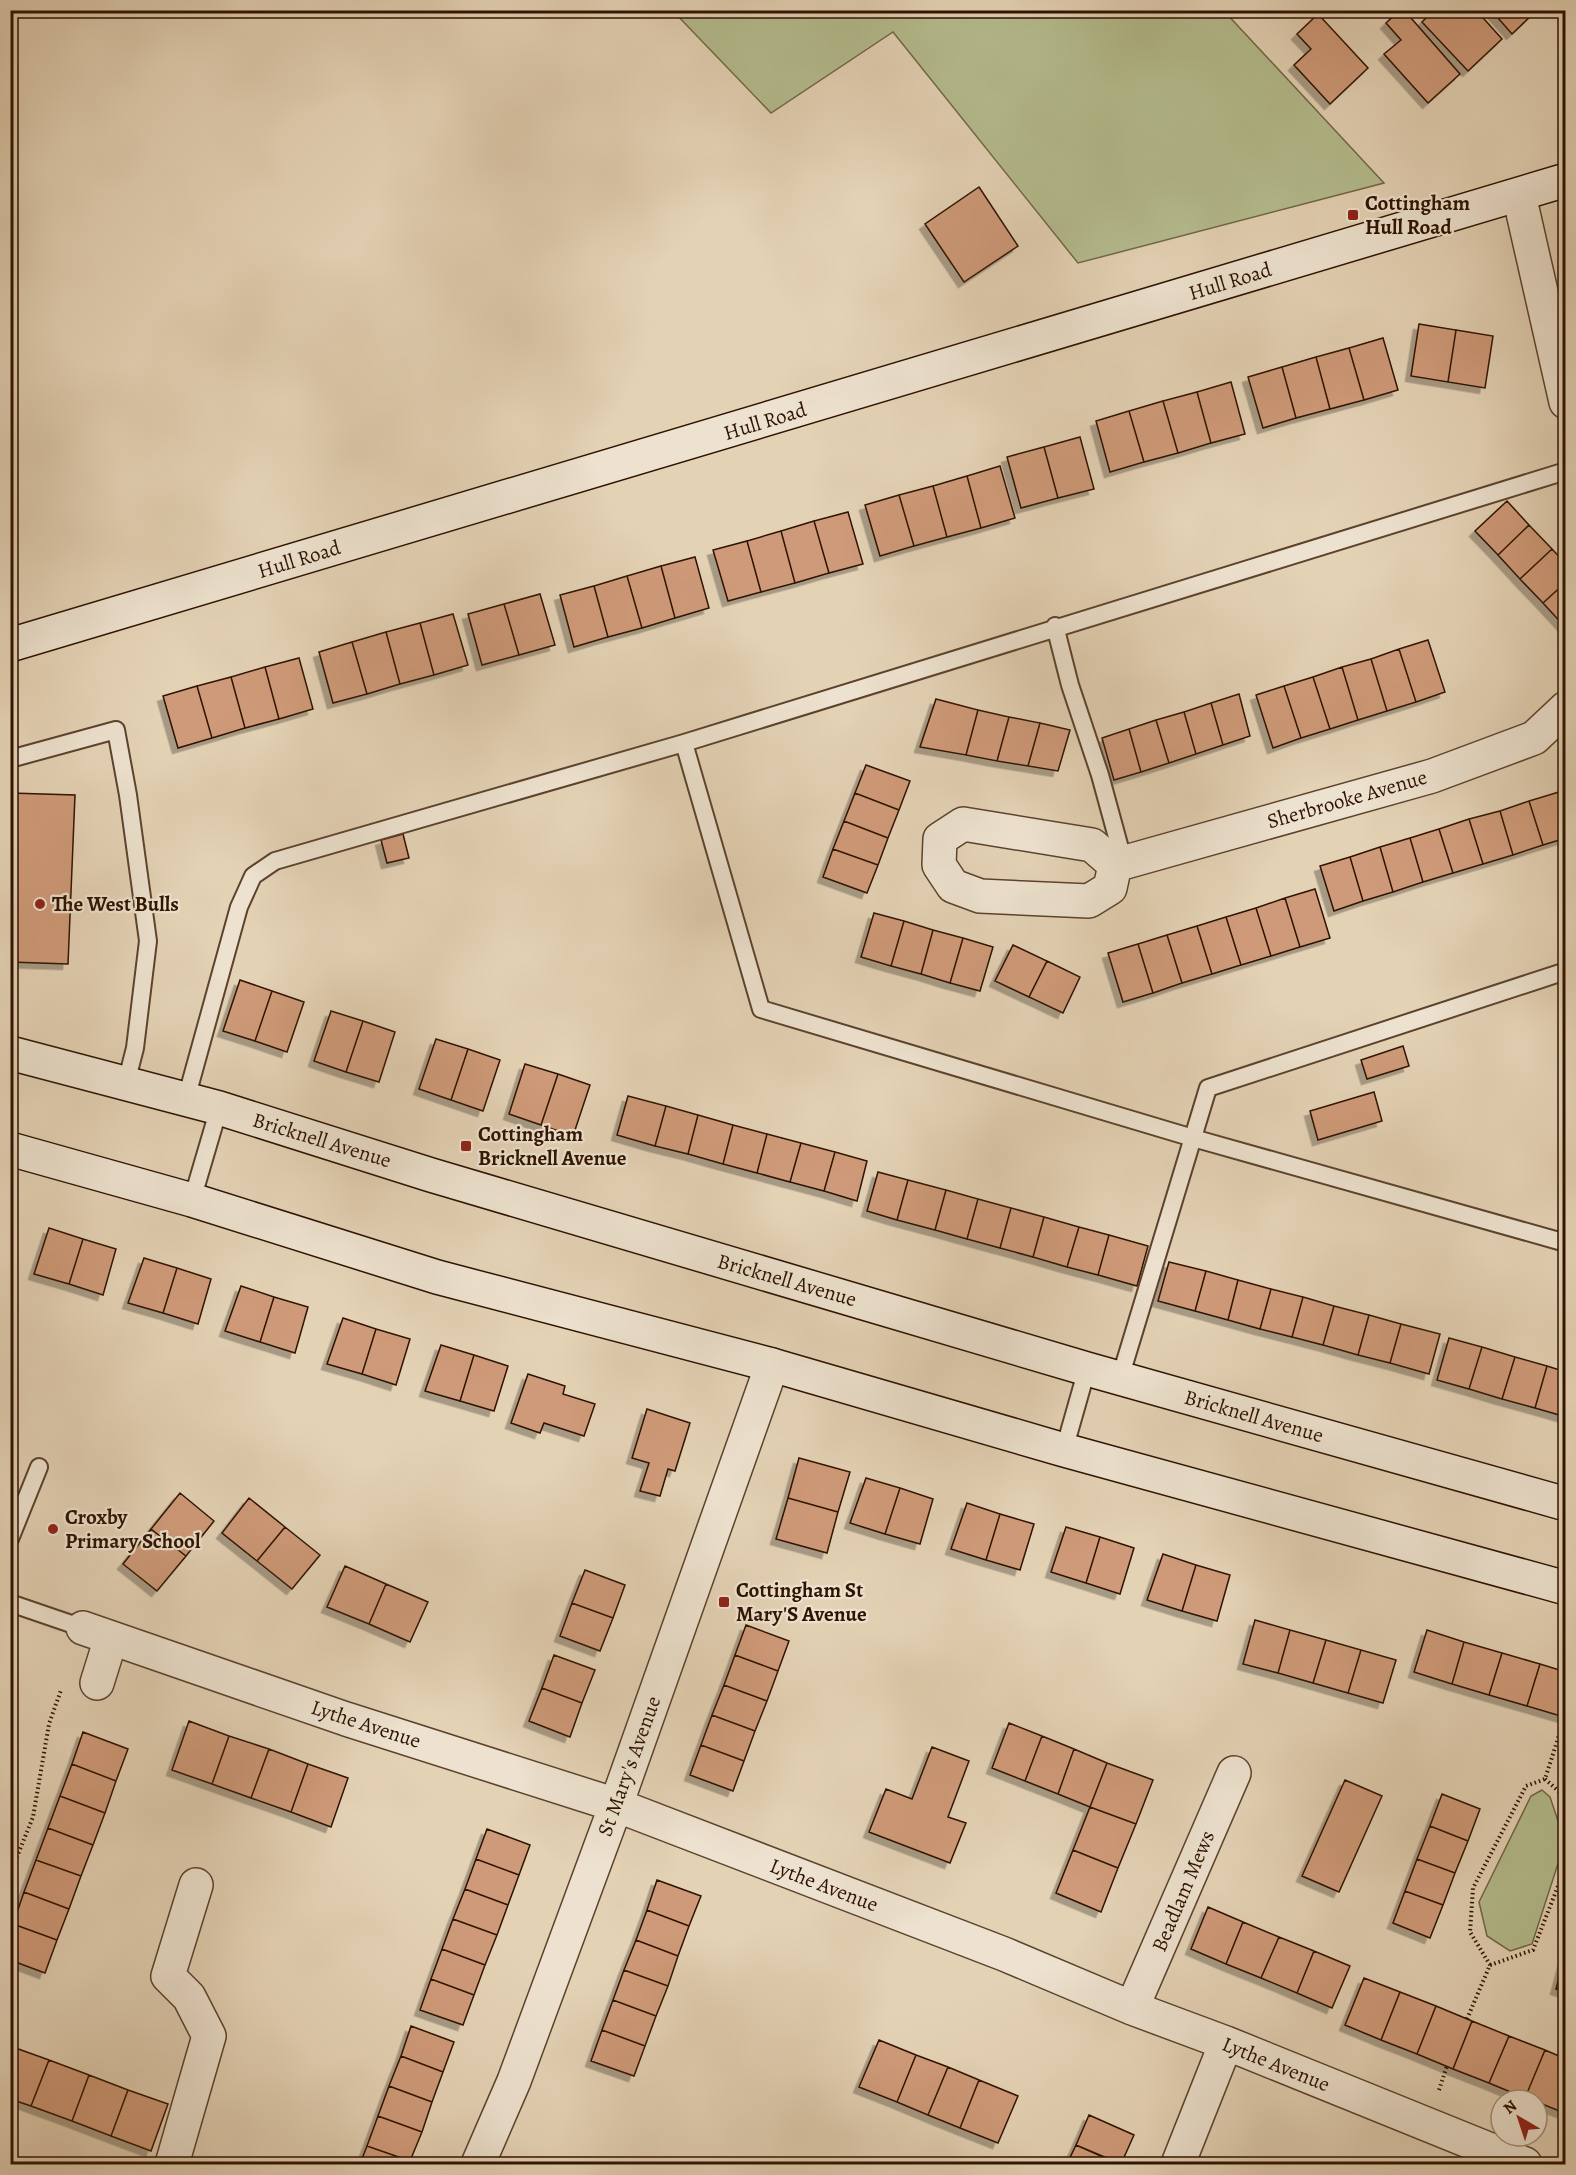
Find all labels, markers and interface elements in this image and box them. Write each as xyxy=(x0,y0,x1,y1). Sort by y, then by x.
place label: Cottingham Hull Road xyxy=(1365,189,1471,241)
marker: Cottingham Hull Road xyxy=(1346,208,1360,222)
street label: Hull Road xyxy=(1185,255,1276,307)
street label: Hull Road xyxy=(720,395,811,447)
street label: Hull Road xyxy=(254,533,345,585)
street label: Sherbrooke Avenue xyxy=(1264,763,1430,835)
place label: The West Bulls xyxy=(52,890,179,918)
marker: The West Bulls xyxy=(33,897,47,911)
street label: Bricknell Avenue xyxy=(249,1106,395,1174)
place label: Cottingham Bricknell Avenue xyxy=(478,1120,627,1172)
marker: Cottingham Bricknell Avenue xyxy=(459,1139,473,1153)
street label: Bricknell Avenue xyxy=(714,1247,860,1313)
street label: Bricknell Avenue xyxy=(1181,1383,1327,1449)
place label: Croxby Primary School xyxy=(65,1503,201,1555)
marker: Croxby Primary School xyxy=(46,1522,60,1536)
place label: Cottingham St Mary'S Avenue xyxy=(736,1576,867,1628)
marker: Cottingham St Mary'S Avenue xyxy=(717,1595,731,1609)
street label: St Mary's Avenue xyxy=(591,1692,667,1840)
street label: Lythe Avenue xyxy=(307,1693,425,1755)
street label: Beadlam Mews xyxy=(1145,1826,1221,1956)
street label: Lythe Avenue xyxy=(766,1852,882,1918)
street label: Lythe Avenue xyxy=(1218,2030,1334,2098)
north arrow xyxy=(1489,2088,1549,2148)
text: N xyxy=(1499,2095,1522,2119)

